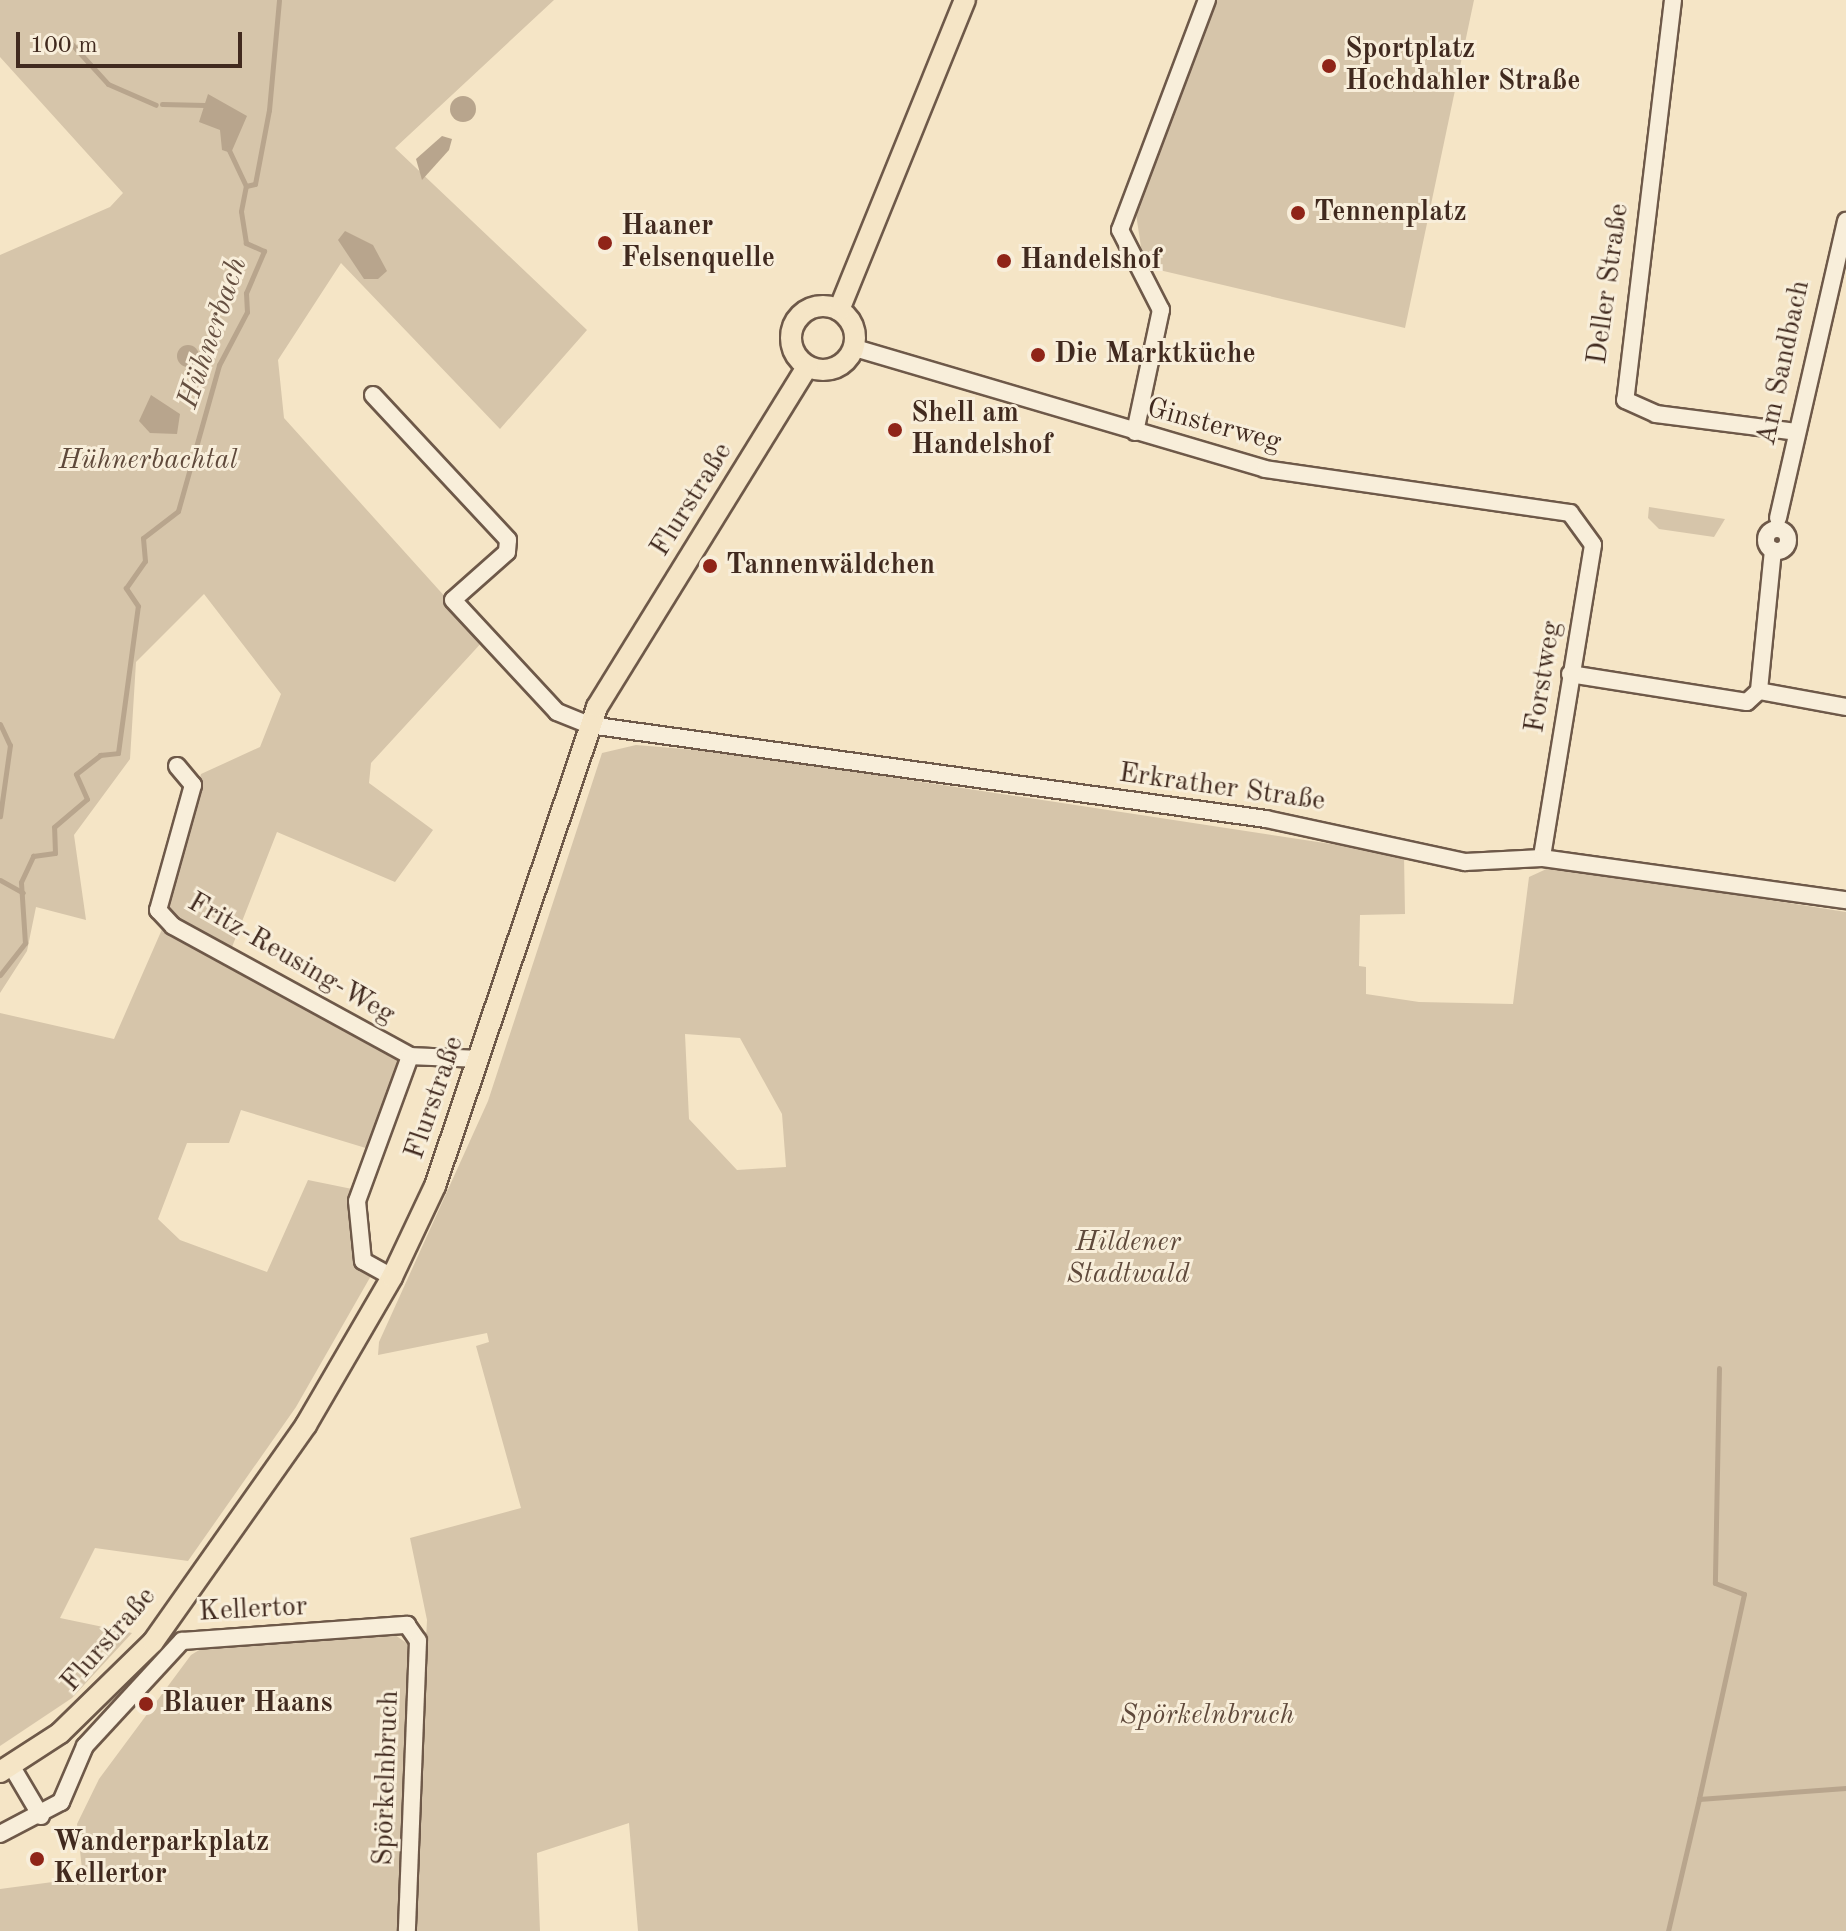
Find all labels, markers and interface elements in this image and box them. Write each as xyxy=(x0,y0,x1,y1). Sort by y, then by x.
scale bar xyxy=(20,16,246,66)
place label: Sportplatz Hochdahler Straße xyxy=(1345,33,1580,99)
text: 100 m xyxy=(30,34,98,58)
marker: Sportplatz Hochdahler Straße xyxy=(1320,57,1338,75)
place label: Tennenplatz xyxy=(1314,196,1467,230)
street label: Deller Straße xyxy=(1581,201,1637,367)
marker: Tennenplatz xyxy=(1289,204,1307,222)
place label: Haaner Felsenquelle xyxy=(621,210,775,276)
marker: Haaner Felsenquelle xyxy=(596,234,614,252)
place label: Handelshof xyxy=(1020,244,1161,278)
marker: Handelshof xyxy=(995,252,1013,270)
water label: Hühnerbach xyxy=(170,253,256,413)
street label: Am Sandbach xyxy=(1750,277,1818,449)
place label: Die Marktküche xyxy=(1054,338,1256,372)
marker: Die Marktküche xyxy=(1029,346,1047,364)
street label: Ginsterweg xyxy=(1143,392,1285,460)
place label: Shell am Handelshof xyxy=(911,397,1052,463)
marker: Shell am Handelshof xyxy=(886,421,904,439)
street label: Flurstraße xyxy=(644,437,740,563)
park label: Hühnerbachtal xyxy=(58,444,238,478)
place label: Tannenwäldchen xyxy=(726,549,935,583)
marker: Tannenwäldchen xyxy=(701,557,719,575)
street label: Forstweg xyxy=(1519,619,1569,735)
street label: Erkrather Straße xyxy=(1117,757,1327,819)
street label: Fritz-Reusing-Weg xyxy=(181,886,401,1032)
street label: Flurstraße xyxy=(398,1032,472,1164)
park label: Hildener Stadtwald xyxy=(1066,1226,1190,1292)
street label: Flurstraße xyxy=(54,1581,164,1699)
street label: Kellertor xyxy=(198,1590,308,1630)
place label: Blauer Haans xyxy=(162,1687,332,1721)
street label: Spörkelnbruch xyxy=(367,1690,407,1866)
marker: Blauer Haans xyxy=(137,1695,155,1713)
park label: Spörkelnbruch xyxy=(1120,1699,1294,1733)
place label: Wanderparkplatz Kellertor xyxy=(53,1826,269,1892)
marker: Wanderparkplatz Kellertor xyxy=(28,1850,46,1868)

